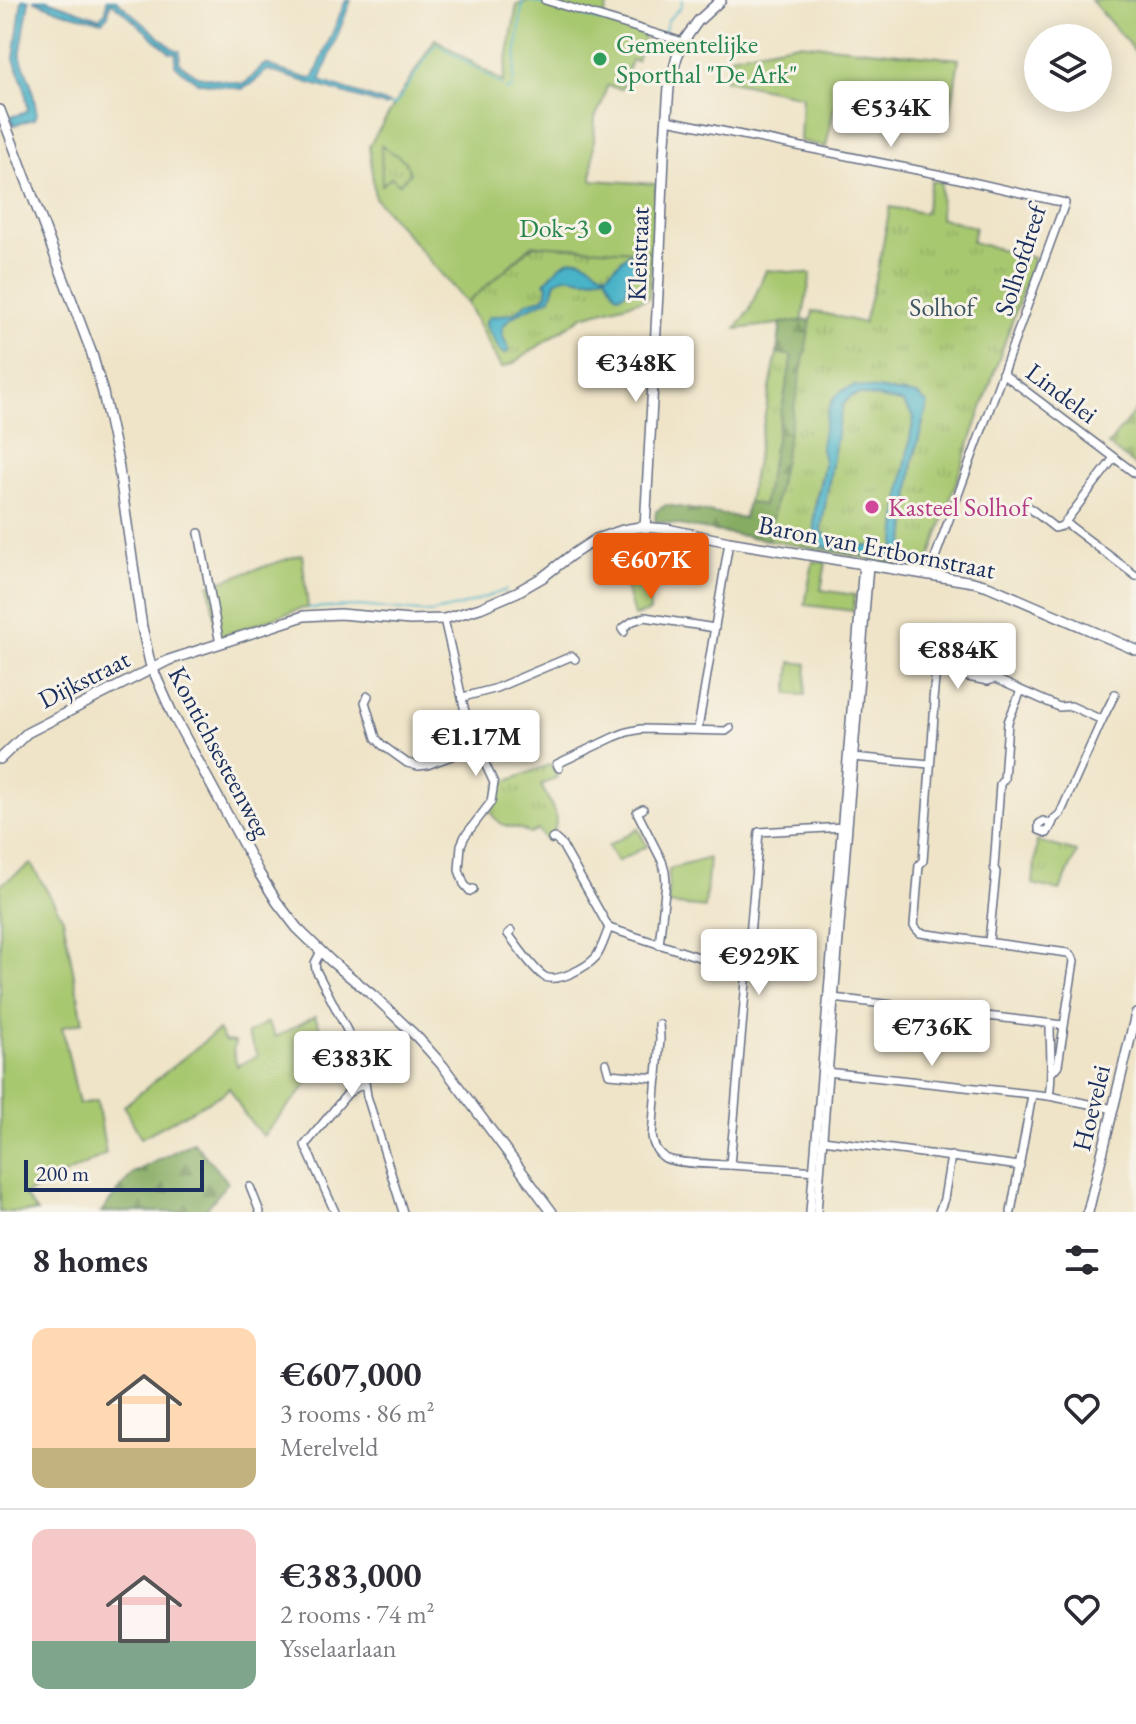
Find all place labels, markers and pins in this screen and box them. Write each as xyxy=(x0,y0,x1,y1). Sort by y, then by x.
place label: Gemeentelijke Sporthal "De Ark" xyxy=(616,27,797,91)
marker: Gemeentelijke Sporthal "De Ark" xyxy=(591,50,609,68)
pin: €534K xyxy=(835,81,947,149)
place label: Dok~3 xyxy=(519,211,589,245)
marker: Dok~3 xyxy=(596,219,614,237)
pin: €348K xyxy=(580,336,692,404)
place label: Kasteel Solhof xyxy=(888,490,1032,524)
marker: Kasteel Solhof xyxy=(863,498,881,516)
pin: €607K xyxy=(595,533,707,601)
pin: €884K xyxy=(902,623,1014,691)
pin: €1.17M xyxy=(411,710,541,778)
pin: €929K xyxy=(703,929,815,997)
pin: €736K xyxy=(876,1000,988,1068)
pin: €383K xyxy=(296,1031,408,1099)

